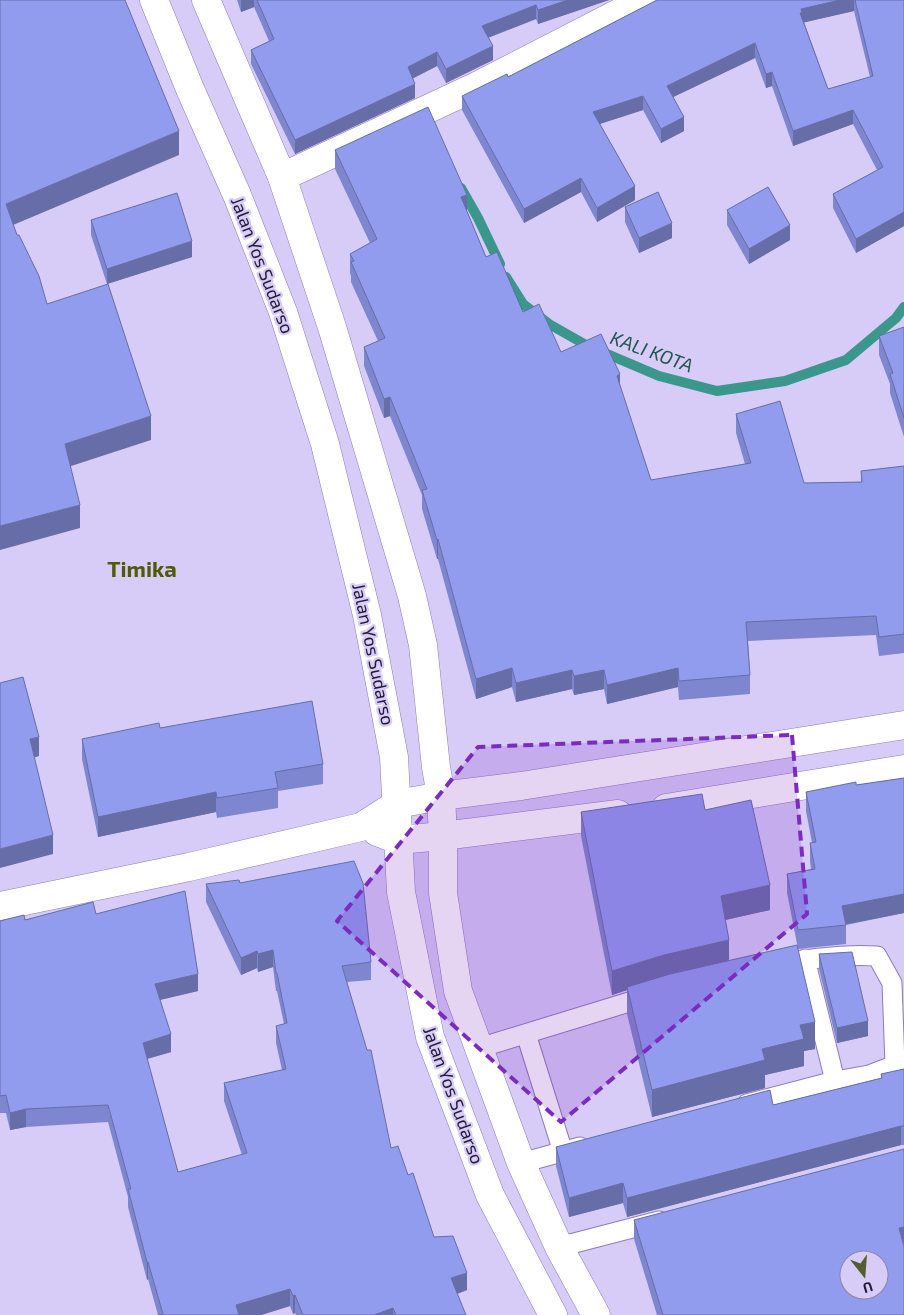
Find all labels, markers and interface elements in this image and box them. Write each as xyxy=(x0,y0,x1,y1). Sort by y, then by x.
street label: Jalan Yos Sudarso xyxy=(227,193,299,337)
water label: KALI KOTA xyxy=(607,325,697,377)
district label: Timika xyxy=(107,555,177,581)
street label: Jalan Yos Sudarso xyxy=(348,581,400,727)
street label: Jalan Yos Sudarso xyxy=(419,1023,489,1167)
north arrow xyxy=(839,1250,889,1300)
text: U xyxy=(861,1278,875,1297)

